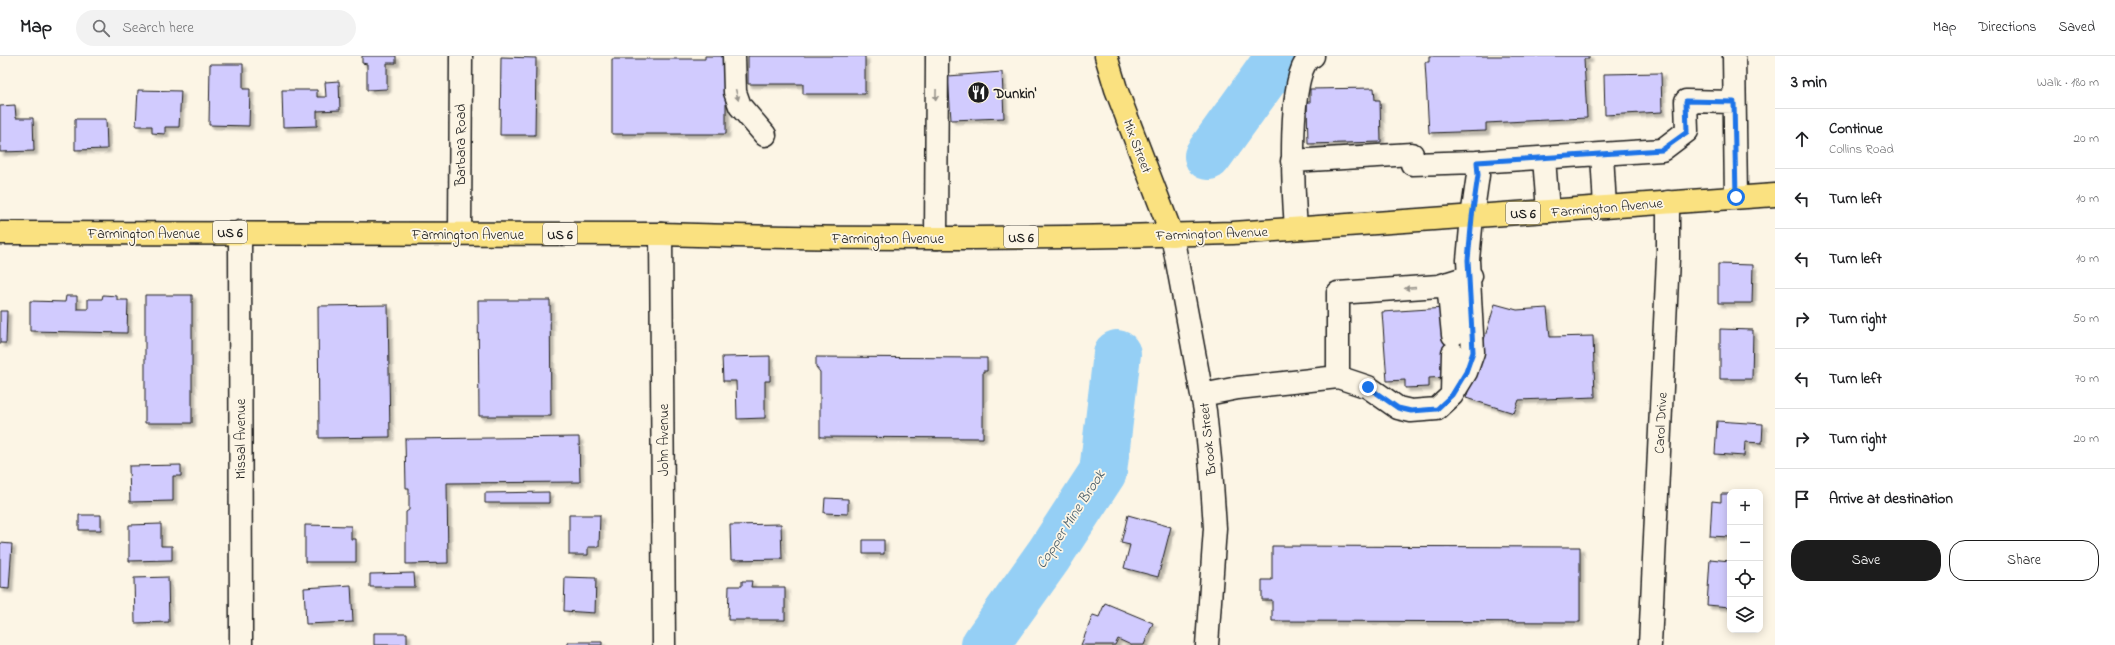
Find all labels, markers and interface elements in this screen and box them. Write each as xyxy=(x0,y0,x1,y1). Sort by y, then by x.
search box xyxy=(76,10,356,46)
text: Map xyxy=(20,14,52,41)
icon: search xyxy=(90,17,112,39)
text: Search here xyxy=(122,17,194,39)
text: Map xyxy=(1933,17,1956,38)
text: Directions xyxy=(1978,17,2036,38)
text: Saved xyxy=(2058,17,2095,38)
text: 3 min xyxy=(1791,70,1827,95)
text: Walk · 180 m xyxy=(2037,73,2099,92)
restaurant icon: Dunkin' xyxy=(966,80,992,106)
place label: Dunkin' xyxy=(993,84,1037,105)
one-way arrow xyxy=(734,88,740,101)
one-way arrow xyxy=(933,89,940,101)
street label: Barbara Road xyxy=(451,104,472,187)
street label: Mix Street xyxy=(1117,117,1157,177)
text: Continue xyxy=(1829,118,1883,140)
icon: ahead xyxy=(1791,128,1813,150)
text: 20 m xyxy=(2074,129,2099,148)
text: Collins Road xyxy=(1829,140,1894,159)
route start xyxy=(1727,188,1745,206)
icon: left xyxy=(1791,188,1813,210)
text: Turn left xyxy=(1829,188,1882,210)
text: 10 m xyxy=(2076,189,2099,208)
street label: Farmington Avenue xyxy=(1550,193,1665,225)
road number: US 6 xyxy=(1506,202,1540,224)
road number: US 6 xyxy=(213,221,247,243)
street label: Farmington Avenue xyxy=(1155,222,1269,248)
road number: US 6 xyxy=(543,223,577,245)
street label: Farmington Avenue xyxy=(87,224,201,246)
street label: Farmington Avenue xyxy=(411,225,525,247)
road number: US 6 xyxy=(1004,226,1038,248)
street label: Farmington Avenue xyxy=(831,229,945,251)
icon: left xyxy=(1791,248,1813,270)
text: Turn left xyxy=(1829,248,1882,270)
text: 10 m xyxy=(2076,249,2099,268)
one-way arrow xyxy=(1404,285,1416,292)
icon: right xyxy=(1791,308,1813,330)
text: Turn right xyxy=(1829,308,1887,330)
text: 50 m xyxy=(2073,309,2099,328)
icon: left xyxy=(1791,368,1813,390)
text: Turn left xyxy=(1829,368,1882,390)
text: 70 m xyxy=(2075,369,2099,388)
route end xyxy=(1359,378,1377,396)
street label: Carol Drive xyxy=(1649,391,1674,454)
street label: Missal Avenue xyxy=(231,398,252,479)
street label: Brook Street xyxy=(1194,401,1223,477)
street label: John Avenue xyxy=(654,403,675,476)
icon: right xyxy=(1791,428,1813,450)
text: Turn right xyxy=(1829,428,1887,450)
text: 20 m xyxy=(2074,429,2099,448)
water label: Copper Mine Brook xyxy=(1031,465,1112,573)
icon: arrive xyxy=(1791,488,1813,510)
text: Arrive at destination xyxy=(1829,488,1953,510)
map controls xyxy=(1727,489,1763,633)
button: + xyxy=(1727,489,1763,525)
button: − xyxy=(1727,525,1763,561)
button: Save xyxy=(1791,540,1941,581)
button: Share xyxy=(1949,540,2099,581)
button: locate xyxy=(1727,561,1763,597)
button: layers xyxy=(1727,597,1763,633)

